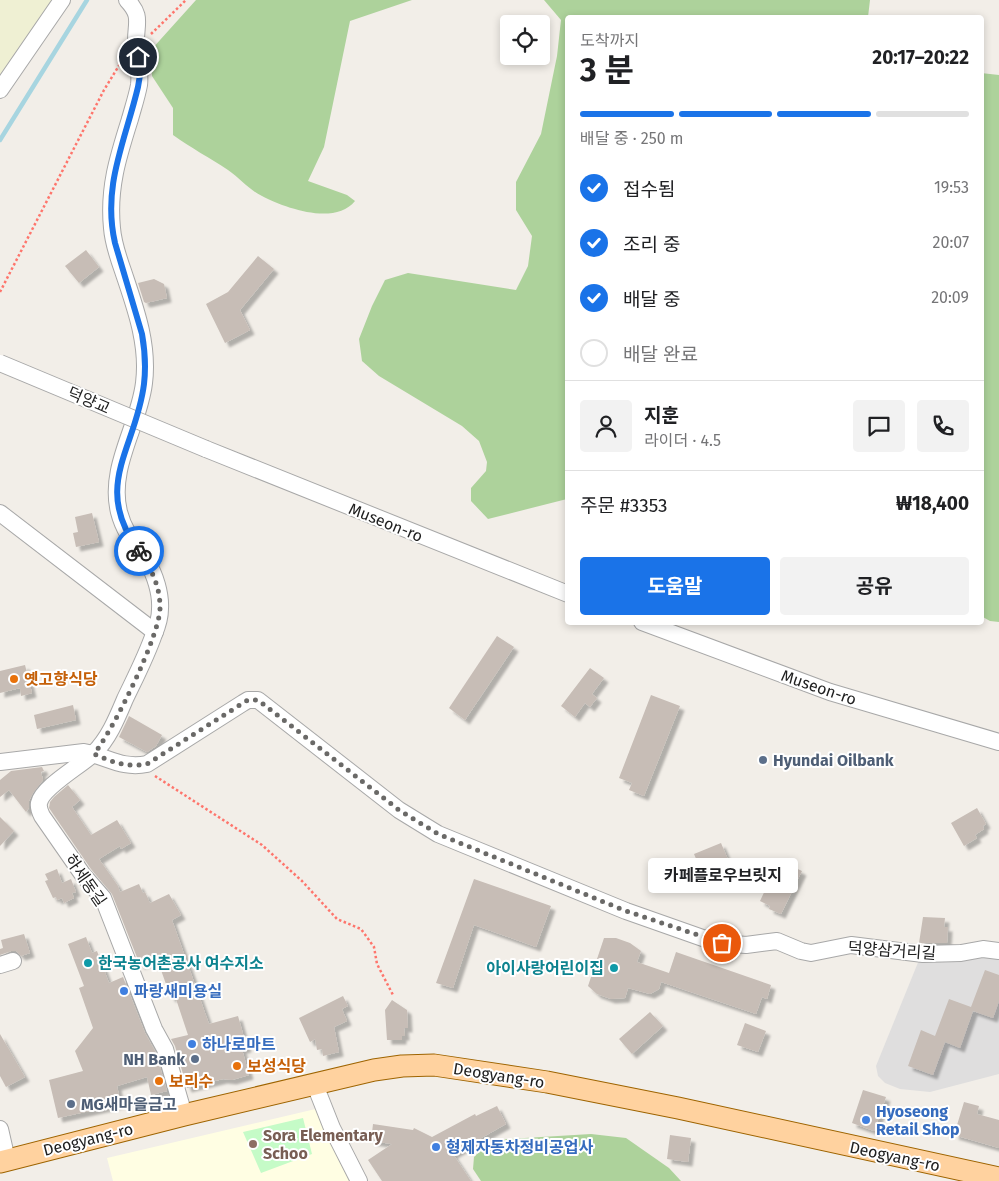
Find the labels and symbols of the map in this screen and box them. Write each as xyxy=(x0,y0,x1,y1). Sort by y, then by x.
pin xyxy=(117,36,159,78)
street label: 덕양교 xyxy=(65,383,113,418)
street label: Museon-ro xyxy=(346,499,426,546)
courier xyxy=(114,526,164,576)
street label: Museon-ro xyxy=(779,666,859,709)
place label: 옛고향식당 xyxy=(24,670,98,689)
marker: 옛고향식당 xyxy=(8,673,20,685)
place label: Hyundai Oilbank xyxy=(773,751,894,770)
marker: Hyundai Oilbank xyxy=(757,754,769,766)
street label: 하세동길 xyxy=(61,851,110,910)
callout: 카페플로우브릿지 xyxy=(647,858,797,893)
pin xyxy=(701,922,743,964)
street label: 덕양삼거리길 xyxy=(847,938,937,963)
place label: 한국농어촌공사 여수지소 xyxy=(98,954,264,973)
marker: 한국농어촌공사 여수지소 xyxy=(82,957,94,969)
place label: 아이사랑어린이집 xyxy=(486,959,604,978)
marker: 아이사랑어린이집 xyxy=(608,962,620,974)
place label: 파랑새미용실 xyxy=(134,982,222,1001)
marker: 파랑새미용실 xyxy=(118,985,130,997)
place label: 하나로마트 xyxy=(202,1035,276,1054)
marker: 하나로마트 xyxy=(186,1038,198,1050)
place label: NH Bank xyxy=(123,1050,185,1069)
marker: NH Bank xyxy=(189,1053,201,1065)
place label: 보성식당 xyxy=(247,1057,306,1076)
street label: Deogyang-ro xyxy=(452,1059,546,1092)
marker: 보성식당 xyxy=(231,1060,243,1072)
place label: 보리수 xyxy=(169,1072,213,1091)
marker: 보리수 xyxy=(153,1075,165,1087)
place label: MG새마을금고 xyxy=(81,1095,177,1114)
marker: MG새마을금고 xyxy=(65,1098,77,1110)
place label: Hyoseong Retail Shop xyxy=(876,1102,960,1139)
marker: Hyoseong Retail Shop xyxy=(860,1114,872,1126)
street label: Deogyang-ro xyxy=(41,1119,135,1160)
place label: Sora Elementary Schoo xyxy=(263,1126,383,1163)
marker: Sora Elementary Schoo xyxy=(247,1138,259,1150)
place label: 형제자동차정비공업사 xyxy=(446,1138,593,1157)
street label: Deogyang-ro xyxy=(848,1138,942,1175)
marker: 형제자동차정비공업사 xyxy=(430,1141,442,1153)

